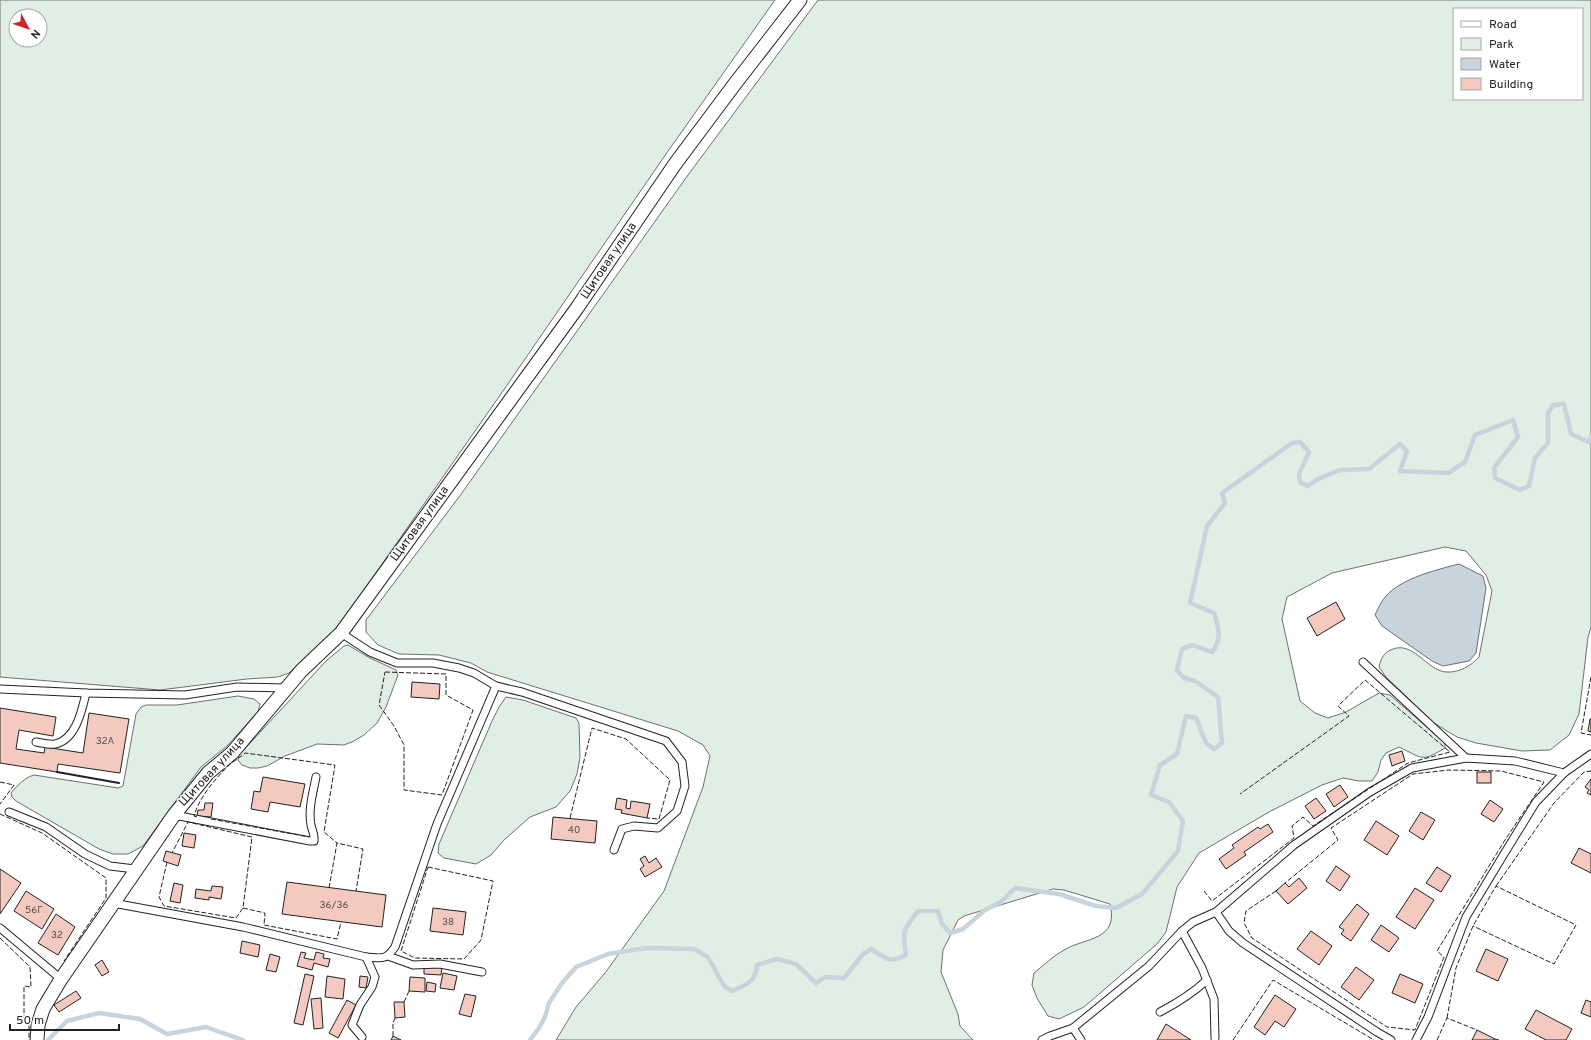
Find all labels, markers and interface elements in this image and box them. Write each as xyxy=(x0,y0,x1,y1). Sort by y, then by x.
north arrow xyxy=(8,8,48,48)
legend xyxy=(1453,8,1583,100)
text: Road xyxy=(1489,17,1517,33)
text: N xyxy=(27,26,43,41)
text: Park xyxy=(1489,37,1514,53)
text: Water xyxy=(1489,57,1521,73)
text: Building xyxy=(1489,77,1533,93)
street label: Щитовая улица xyxy=(577,219,641,303)
street label: Щитовая улица xyxy=(387,483,453,565)
street label: Щитовая улица xyxy=(176,734,248,810)
house number: 32А xyxy=(96,735,115,748)
house number: 40 xyxy=(568,824,580,837)
house number: 36/36 xyxy=(320,899,348,912)
house number: 56Г xyxy=(25,904,43,917)
house number: 38 xyxy=(442,916,454,929)
house number: 32 xyxy=(51,929,63,942)
scale bar xyxy=(10,1006,119,1032)
text: 50 m xyxy=(16,1013,44,1029)

